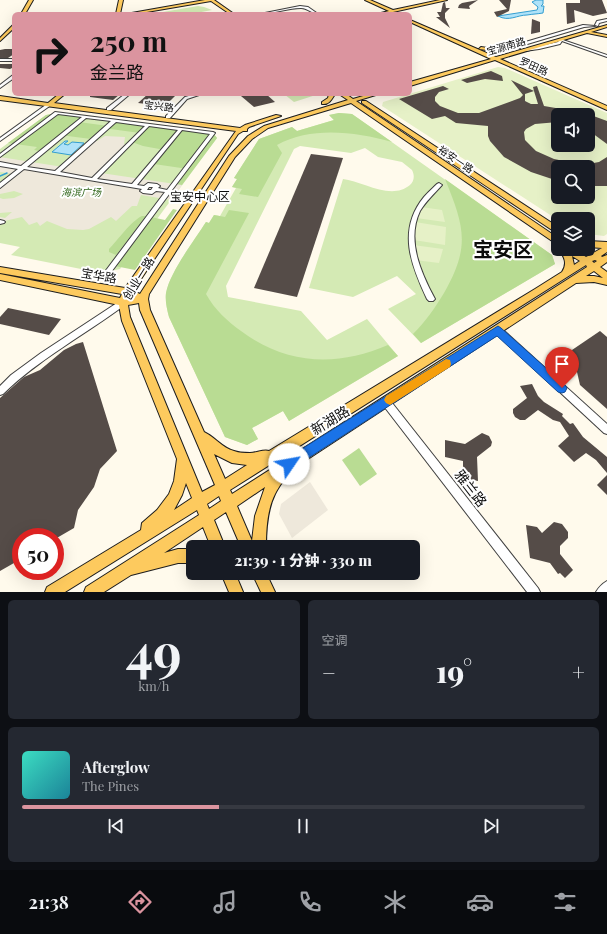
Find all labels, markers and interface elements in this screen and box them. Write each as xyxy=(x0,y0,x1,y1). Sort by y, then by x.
text: 250 m xyxy=(90,22,167,59)
icon: right xyxy=(24,28,76,80)
street label: 宝源南路 xyxy=(485,34,527,58)
street label: 罗田路 xyxy=(517,54,551,78)
text: 金兰路 xyxy=(90,60,144,84)
street label: 宝兴路 xyxy=(143,97,175,115)
map controls xyxy=(551,108,595,256)
button: sound xyxy=(551,108,595,152)
street label: 裕安一路 xyxy=(436,142,476,176)
button: search xyxy=(551,160,595,204)
park label: 海滨广场 xyxy=(61,185,102,199)
district label: 宝安中心区 xyxy=(170,188,230,204)
button: layers xyxy=(551,212,595,256)
district label: 宝安区 xyxy=(473,235,533,262)
street label: 创业一路 xyxy=(118,253,158,303)
street label: 宝华路 xyxy=(80,264,118,286)
pin xyxy=(545,347,579,388)
icon: arrive xyxy=(551,353,573,375)
street label: 新湖路 xyxy=(307,401,353,439)
position arrow xyxy=(268,443,310,485)
street label: 雅兰路 xyxy=(451,466,491,510)
speed limit sign: 50 xyxy=(12,528,64,580)
text: 21:39 · 1 分钟 · 330 m xyxy=(234,550,372,570)
text: 49 xyxy=(126,616,182,685)
text: 空调 xyxy=(322,631,348,648)
text: 19° xyxy=(436,651,472,691)
text: − xyxy=(322,657,336,687)
text: + xyxy=(572,657,585,687)
text: km/h xyxy=(138,677,169,694)
text: Afterglow xyxy=(82,757,150,777)
text: The Pines xyxy=(82,777,139,794)
icon: previous xyxy=(105,815,127,837)
icon: pause xyxy=(292,815,314,837)
icon: next xyxy=(480,815,502,837)
icon: directions xyxy=(126,888,154,916)
icon: music xyxy=(211,888,239,916)
icon: phone xyxy=(296,888,324,916)
icon: climate xyxy=(381,888,409,916)
icon: car xyxy=(466,888,494,916)
icon: filters xyxy=(551,888,579,916)
text: 21:38 xyxy=(28,890,69,914)

